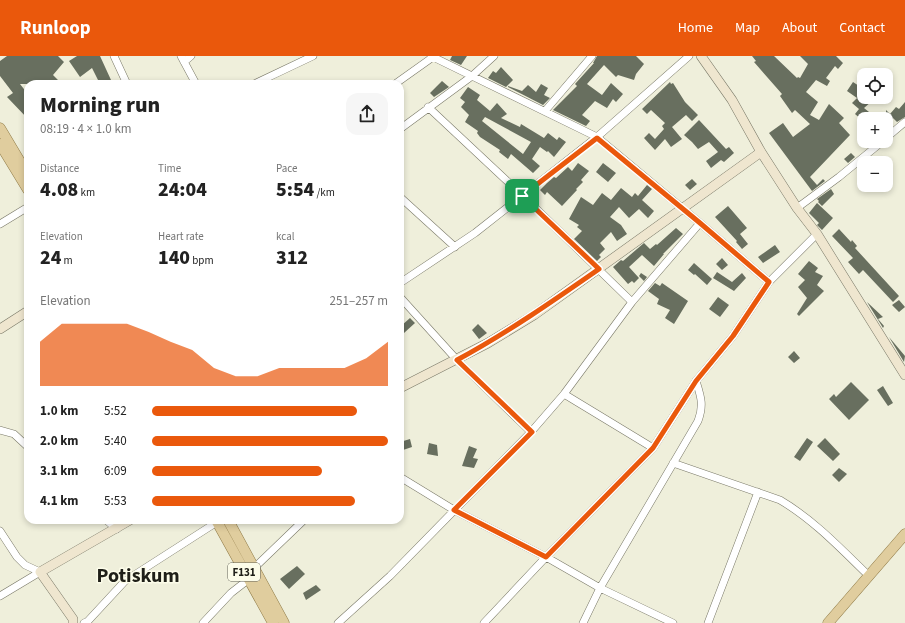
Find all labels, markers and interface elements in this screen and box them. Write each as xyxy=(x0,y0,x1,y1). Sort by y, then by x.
text: Runloop xyxy=(20,15,91,42)
text: Home xyxy=(678,18,713,38)
text: Map xyxy=(735,18,760,38)
text: About xyxy=(782,18,817,38)
text: Contact xyxy=(839,18,885,38)
map controls xyxy=(857,68,893,192)
button: locate xyxy=(857,68,893,104)
text: Morning run xyxy=(40,89,160,121)
button: share xyxy=(346,93,388,135)
button: + xyxy=(857,112,893,148)
text: 08:19 · 4 × 1.0 km xyxy=(40,120,132,138)
button: − xyxy=(857,156,893,192)
text: Distance xyxy=(40,161,79,176)
text: Time xyxy=(158,161,181,176)
text: Pace xyxy=(276,161,298,176)
text: 4.08 xyxy=(40,176,78,204)
text: 24:04 xyxy=(158,176,207,204)
text: 5:54 xyxy=(276,176,314,204)
pin xyxy=(505,179,539,213)
text: km xyxy=(78,185,95,200)
text: /km xyxy=(314,185,335,200)
icon: arrive xyxy=(511,185,533,207)
text: Elevation xyxy=(40,229,83,244)
text: Heart rate xyxy=(158,229,204,244)
text: kcal xyxy=(276,229,295,244)
text: 24 xyxy=(40,244,61,272)
text: 140 xyxy=(158,244,190,272)
text: 312 xyxy=(276,244,308,272)
text: m xyxy=(61,253,73,268)
text: bpm xyxy=(190,253,214,268)
text: Elevation xyxy=(40,292,91,310)
text: 251–257 m xyxy=(330,292,388,310)
text: 1.0 km xyxy=(40,402,79,420)
text: 5:52 xyxy=(104,402,127,420)
text: 2.0 km xyxy=(40,432,79,450)
text: 5:40 xyxy=(104,432,127,450)
text: 3.1 km xyxy=(40,462,79,480)
text: 6:09 xyxy=(104,462,127,480)
text: 4.1 km xyxy=(40,492,79,510)
text: 5:53 xyxy=(104,492,127,510)
district label: Potiskum xyxy=(96,562,180,590)
road number: F131 xyxy=(228,563,260,581)

